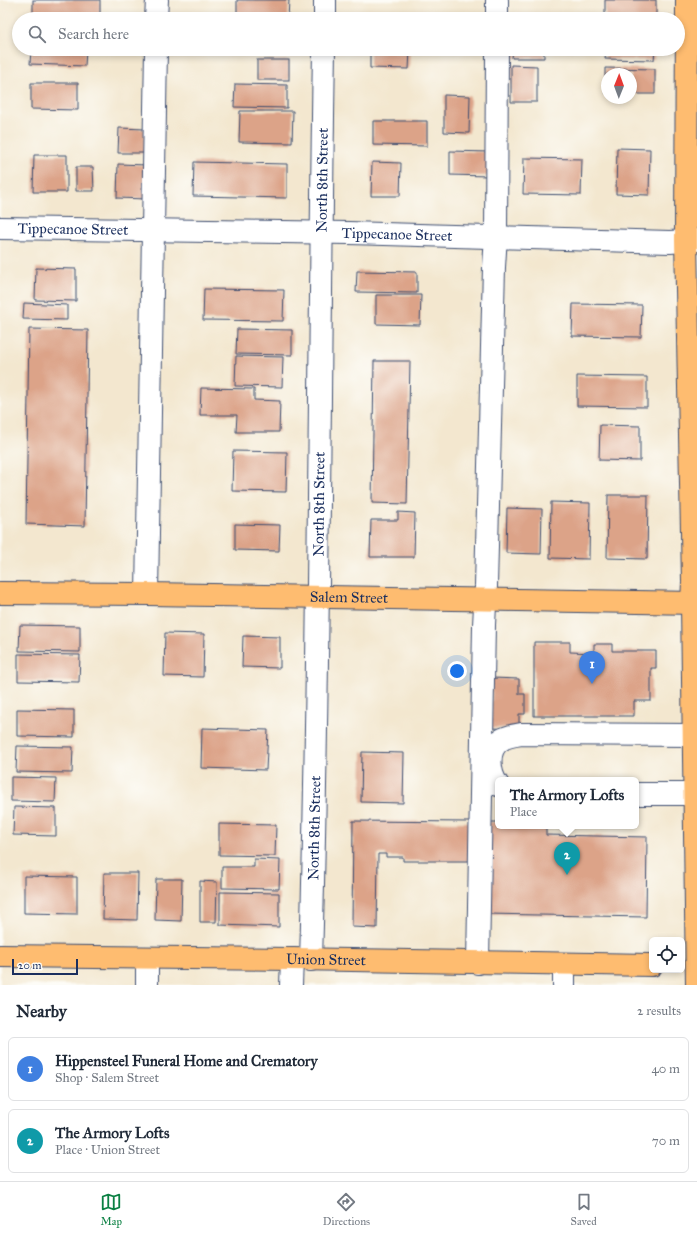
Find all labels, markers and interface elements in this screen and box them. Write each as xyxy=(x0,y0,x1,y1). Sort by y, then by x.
search box xyxy=(12,12,685,56)
icon: search xyxy=(26,23,48,45)
text: Search here xyxy=(58,25,129,43)
north arrow xyxy=(601,68,637,104)
street label: North 8th Street xyxy=(313,127,332,233)
street label: Tippecanoe Street xyxy=(17,219,129,239)
street label: Tippecanoe Street xyxy=(341,224,453,245)
street label: North 8th Street xyxy=(309,451,329,557)
street label: Salem Street xyxy=(310,588,389,607)
pin: 1 xyxy=(579,651,605,684)
your location xyxy=(447,661,467,681)
street label: North 8th Street xyxy=(304,775,324,881)
popup xyxy=(495,777,639,829)
text: The Armory Lofts xyxy=(510,786,624,804)
text: Place xyxy=(510,804,537,820)
pin: 2 xyxy=(554,842,580,875)
map controls xyxy=(649,937,685,973)
button: locate xyxy=(649,937,685,973)
street label: Union Street xyxy=(286,950,367,969)
scale bar xyxy=(12,957,78,976)
text: 20 m xyxy=(18,959,41,972)
text: Nearby xyxy=(16,1001,67,1022)
text: 2 results xyxy=(637,1003,681,1019)
text: Hippensteel Funeral Home and Crematory xyxy=(55,1052,317,1070)
text: 1 xyxy=(27,1061,33,1077)
text: 40 m xyxy=(651,1061,680,1077)
text: Shop · Salem Street xyxy=(55,1070,159,1086)
text: The Armory Lofts xyxy=(55,1124,169,1142)
text: 2 xyxy=(27,1133,33,1149)
text: 70 m xyxy=(652,1133,680,1149)
text: Place · Union Street xyxy=(55,1142,160,1158)
tab: Map xyxy=(100,1191,122,1228)
tab: Directions xyxy=(323,1191,370,1228)
tab: Saved xyxy=(571,1191,597,1228)

